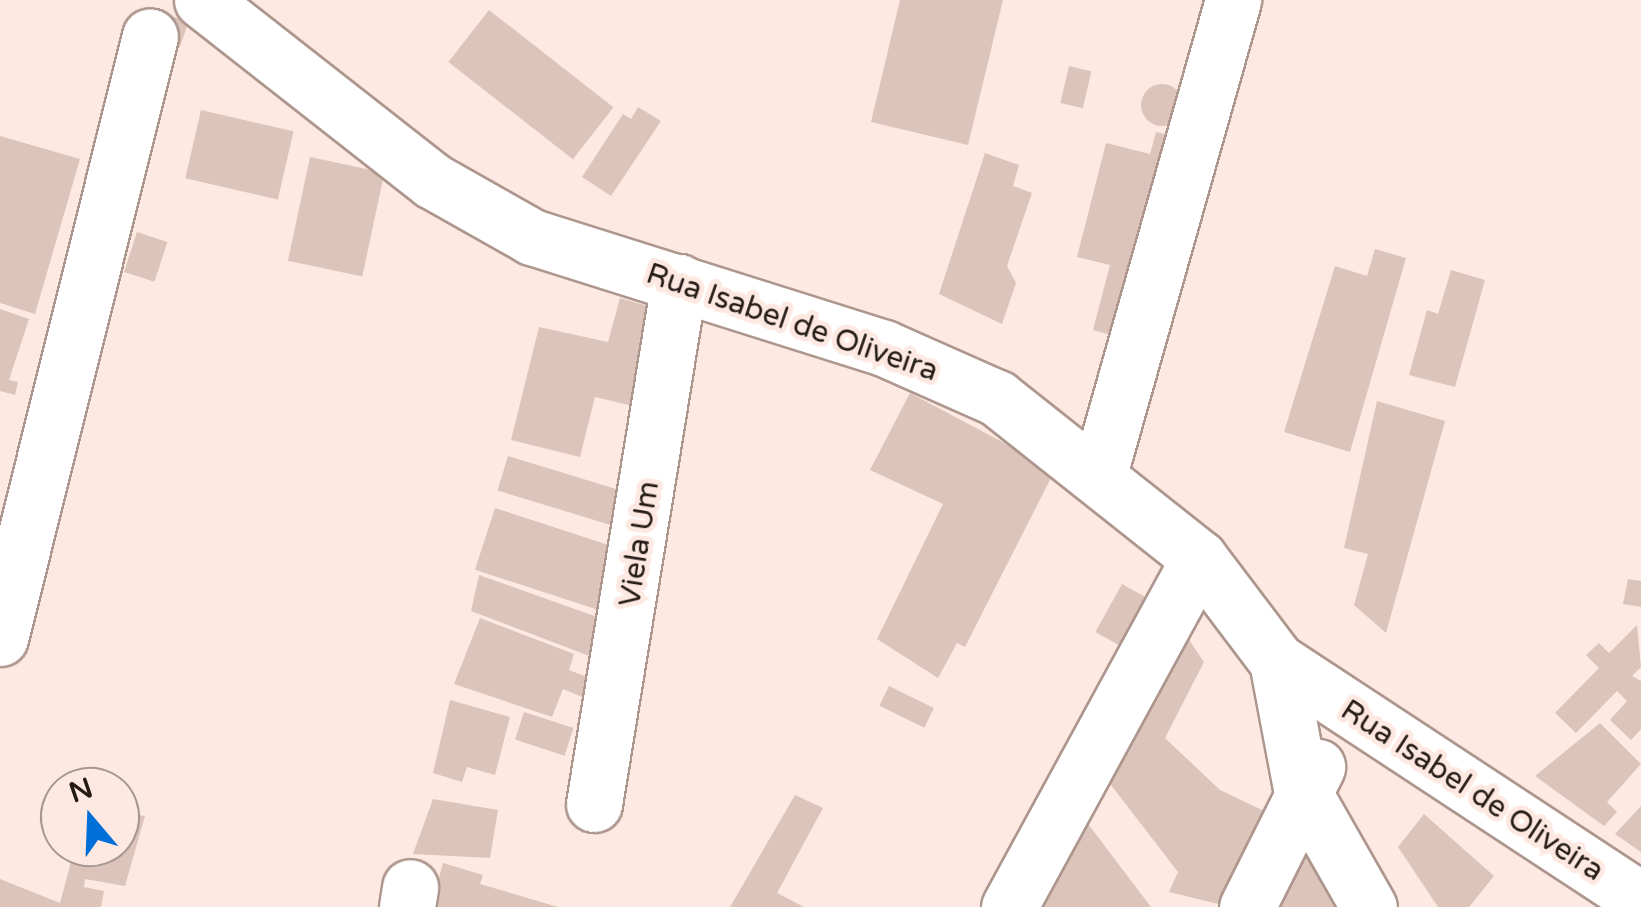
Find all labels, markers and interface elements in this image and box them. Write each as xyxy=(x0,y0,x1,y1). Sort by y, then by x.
street label: Rua Isabel de Oliveira xyxy=(641,256,943,390)
street label: Viela Um xyxy=(612,479,668,609)
street label: Rua Isabel de Oliveira xyxy=(1334,693,1610,889)
north arrow xyxy=(40,767,140,867)
text: N xyxy=(65,771,97,810)

